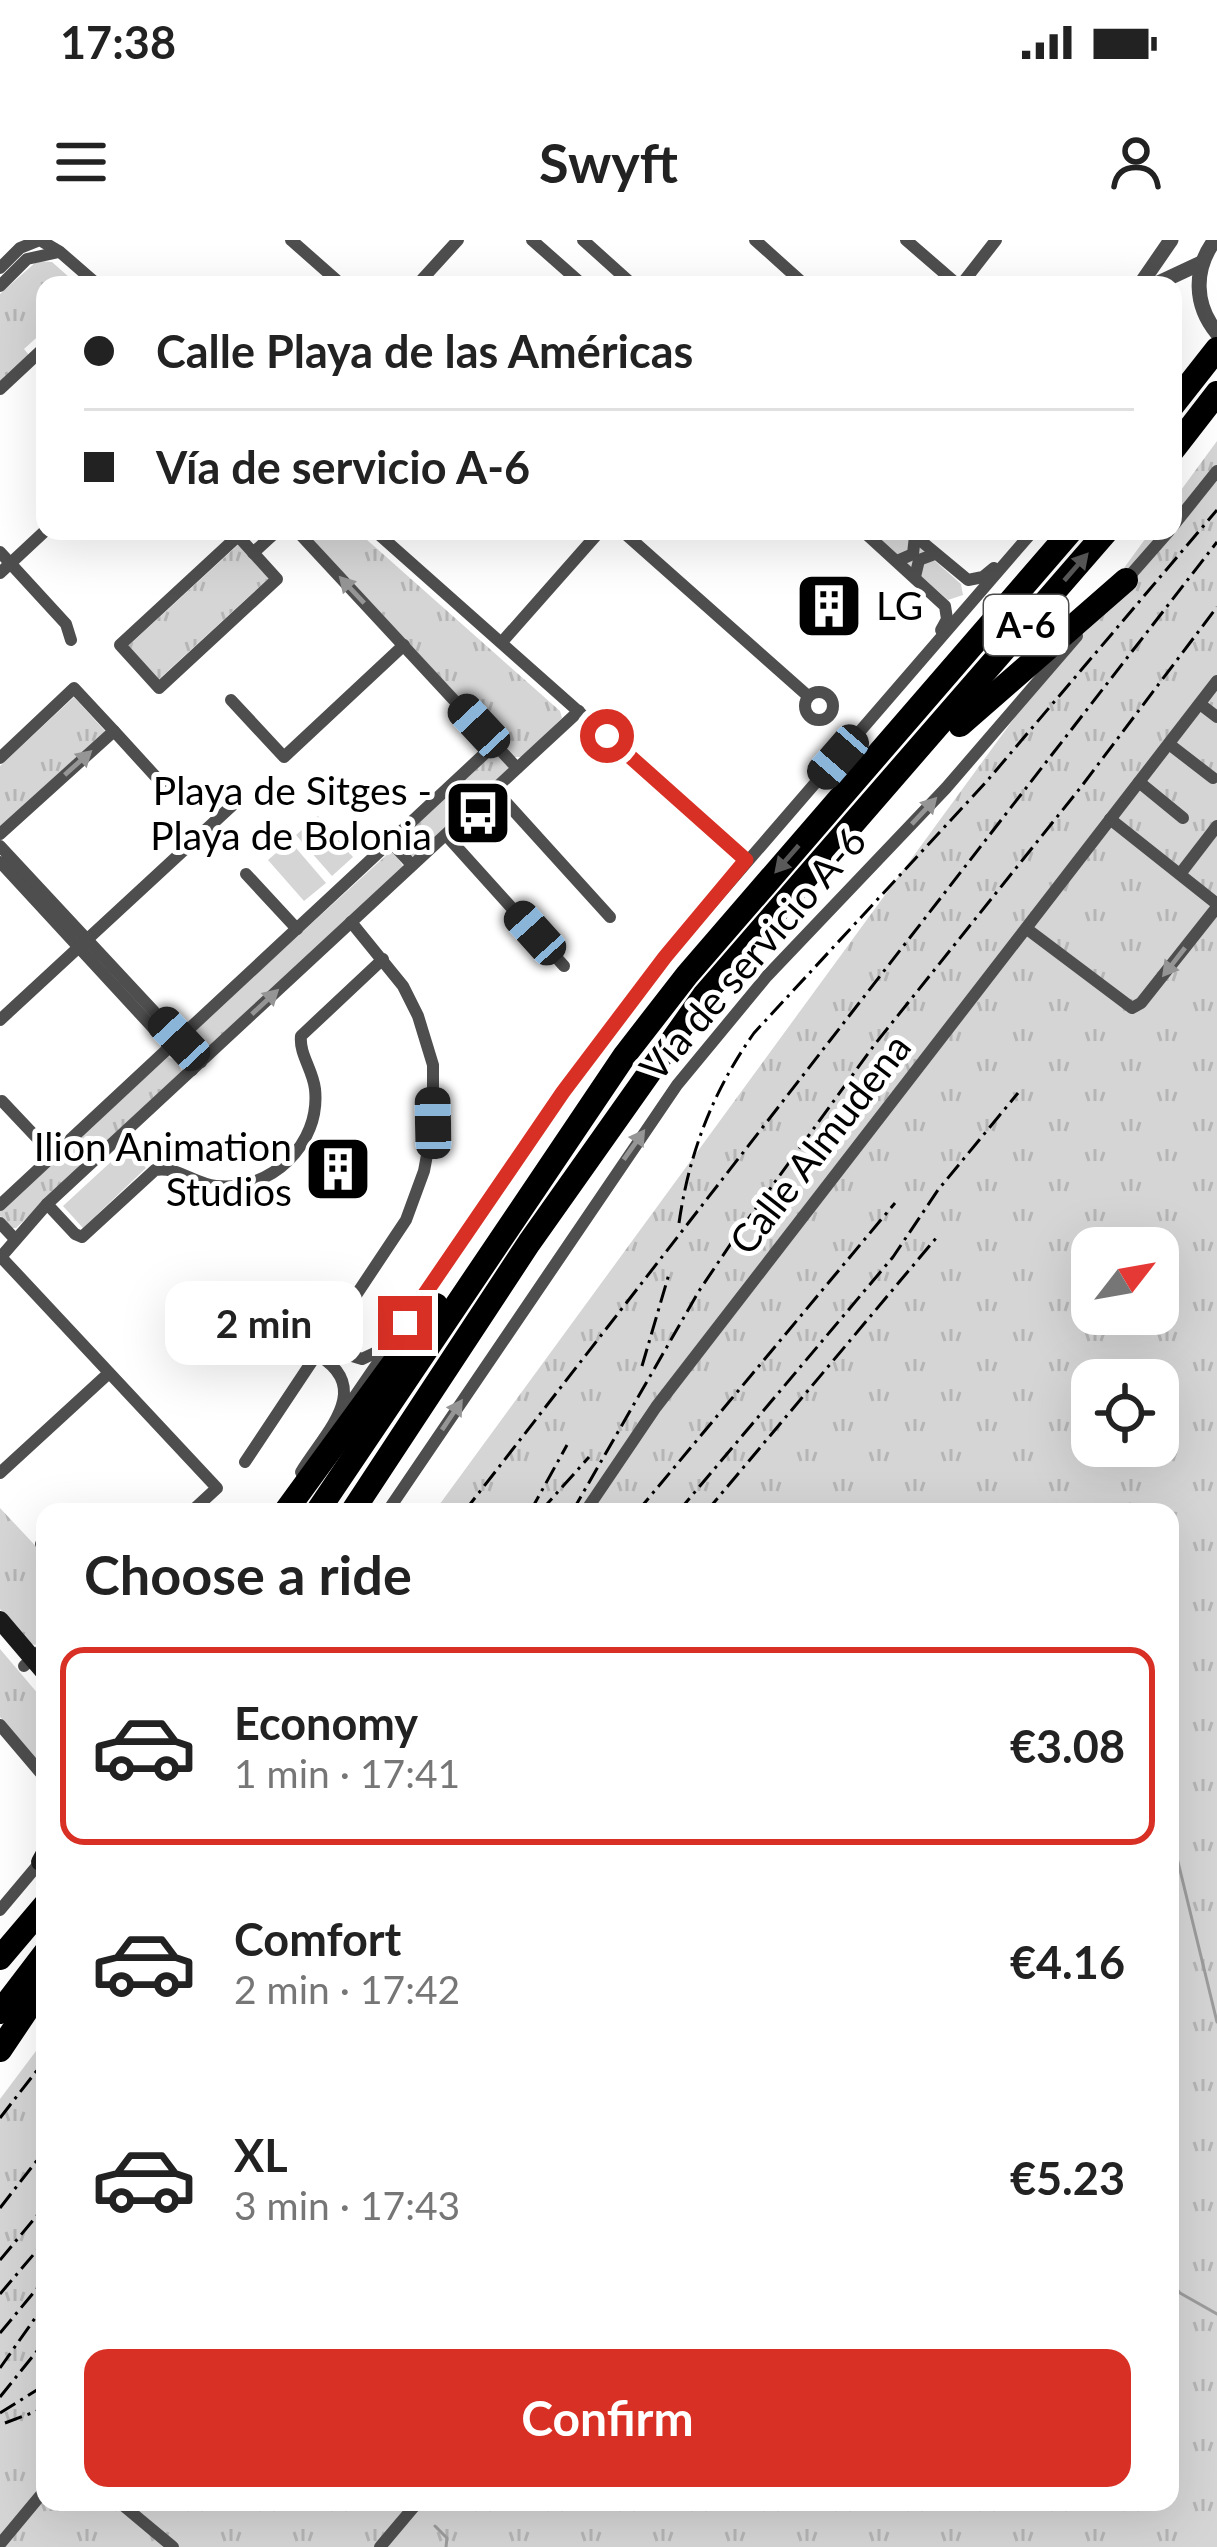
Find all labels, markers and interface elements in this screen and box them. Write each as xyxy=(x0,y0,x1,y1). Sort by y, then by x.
text: 17:38 xyxy=(60,15,176,69)
icon: menu xyxy=(48,129,114,195)
icon: person xyxy=(1103,129,1169,195)
text: Swyft xyxy=(539,130,678,195)
text: Calle Playa de las Américas xyxy=(156,324,693,378)
text: Vía de servicio A-6 xyxy=(156,440,530,494)
one-way arrow xyxy=(1062,553,1088,583)
building icon: LG xyxy=(794,571,864,641)
one-way arrow xyxy=(339,575,366,604)
place label: LG xyxy=(876,582,923,628)
road number: A-6 xyxy=(984,595,1068,655)
car xyxy=(441,687,517,765)
route start xyxy=(580,709,634,763)
car xyxy=(801,718,875,796)
one-way arrow xyxy=(64,750,93,777)
place label: Playa de Sitges - Playa de Bolonia xyxy=(150,767,432,858)
bus stop icon: Playa de Sitges - Playa de Bolonia xyxy=(443,778,513,848)
one-way arrow xyxy=(910,797,938,826)
street label: Vía de servicio A-6 xyxy=(630,817,875,1089)
one-way arrow xyxy=(774,844,800,874)
car xyxy=(498,894,572,972)
one-way arrow xyxy=(1162,946,1187,977)
one-way arrow xyxy=(250,989,279,1016)
car xyxy=(141,1000,217,1078)
street label: Calle Almudena xyxy=(719,1024,919,1262)
car xyxy=(414,1087,452,1159)
place label: Ilion Animation Studios xyxy=(34,1123,292,1214)
one-way arrow xyxy=(622,1129,645,1161)
building icon: Ilion Animation Studios xyxy=(303,1134,373,1204)
north arrow xyxy=(1071,1227,1179,1335)
map controls xyxy=(1071,1227,1179,1467)
callout: 2 min xyxy=(165,1281,363,1365)
route end xyxy=(378,1296,432,1350)
text: 2 min xyxy=(216,1300,312,1346)
button: locate xyxy=(1071,1359,1179,1467)
one-way arrow xyxy=(440,1398,462,1431)
text: Choose a ride xyxy=(84,1542,412,1607)
icon: car xyxy=(90,1692,198,1800)
text: Economy xyxy=(234,1696,418,1750)
text: €3.08 xyxy=(1010,1719,1125,1773)
text: 1 min · 17:41 xyxy=(234,1750,460,1796)
icon: car xyxy=(90,1908,198,2016)
text: Comfort xyxy=(234,1912,401,1966)
text: €4.16 xyxy=(1010,1935,1125,1989)
text: 2 min · 17:42 xyxy=(234,1966,460,2012)
icon: car xyxy=(90,2124,198,2232)
text: XL xyxy=(234,2128,288,2182)
text: €5.23 xyxy=(1010,2151,1125,2205)
text: 3 min · 17:43 xyxy=(234,2182,460,2228)
button: Confirm xyxy=(84,2349,1131,2487)

